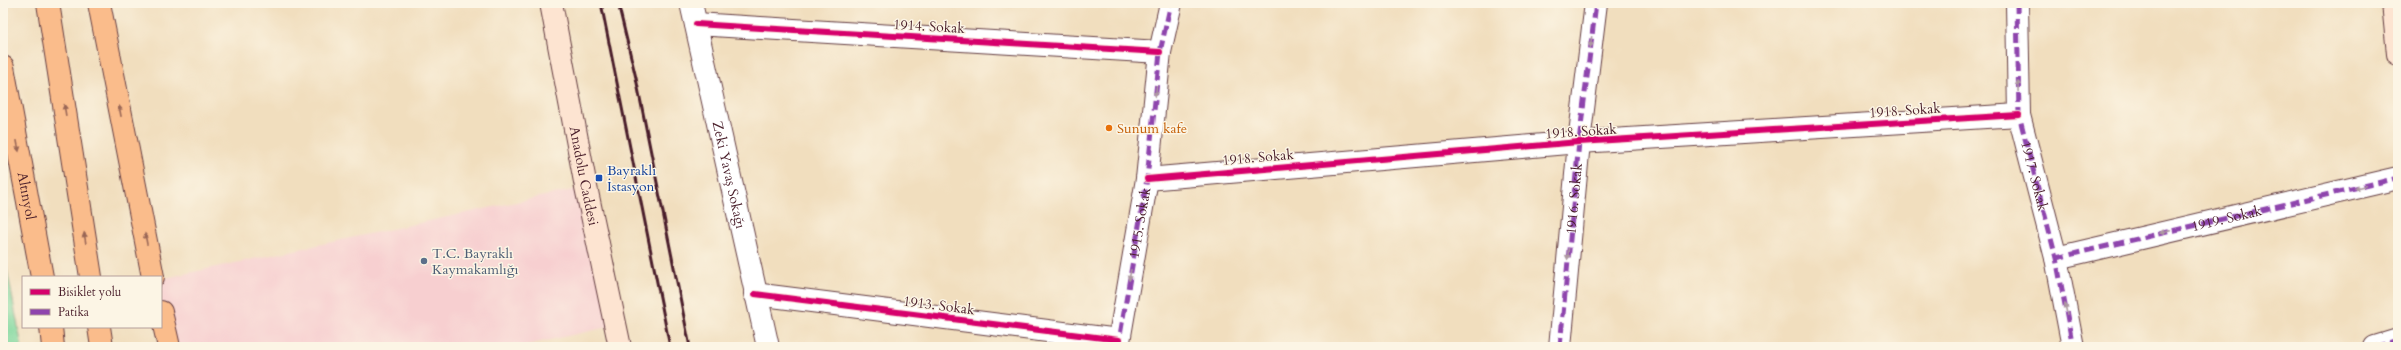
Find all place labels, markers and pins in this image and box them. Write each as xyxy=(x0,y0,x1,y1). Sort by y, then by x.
place label: Sunum kafe xyxy=(1117,119,1187,138)
marker: Sunum kafe xyxy=(1104,123,1114,133)
place label: Bayraklı İstasyon xyxy=(607,161,656,196)
marker: Bayraklı İstasyon xyxy=(594,173,604,183)
place label: T.C. Bayraklı Kaymakamlığı xyxy=(432,244,518,279)
marker: T.C. Bayraklı Kaymakamlığı xyxy=(419,256,429,266)

